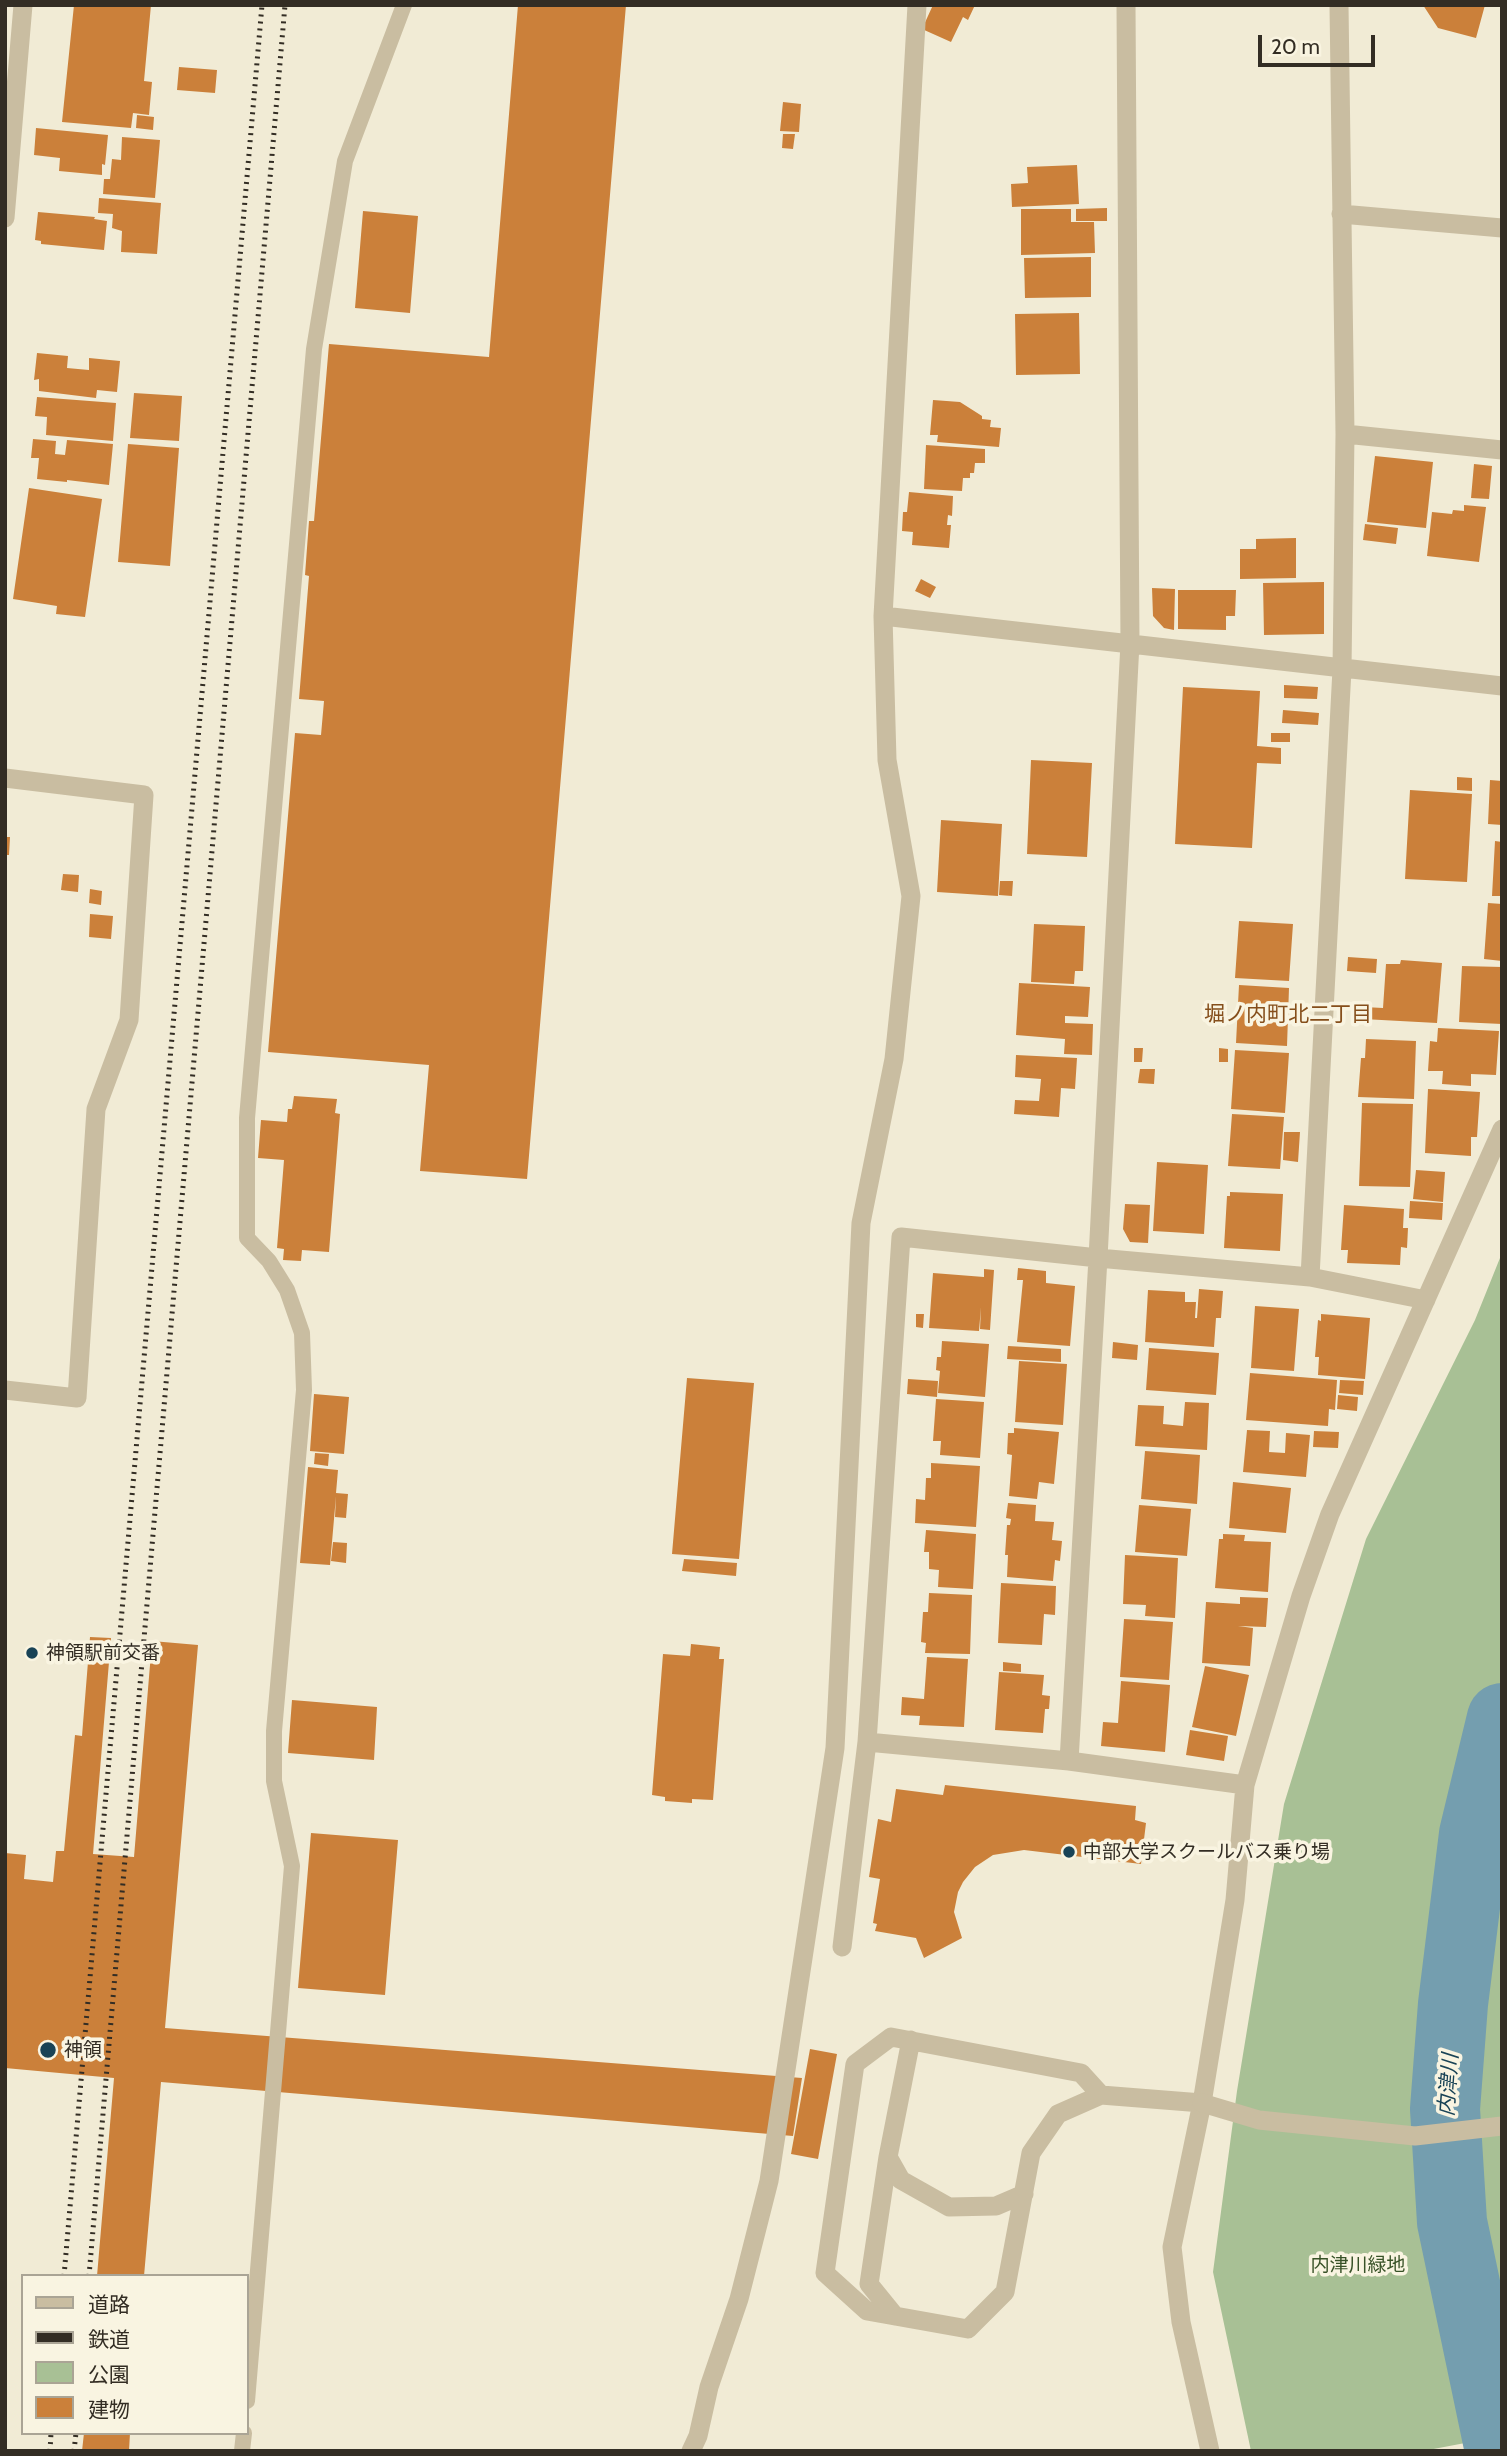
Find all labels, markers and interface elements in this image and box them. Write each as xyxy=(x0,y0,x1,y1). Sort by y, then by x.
scale bar xyxy=(1262,21,1379,65)
text: 20 m xyxy=(1271,34,1320,59)
district label: 堀ノ内町北二丁目 xyxy=(1204,1002,1372,1028)
place label: 神領駅前交番 xyxy=(46,1642,160,1664)
marker: 神領駅前交番 xyxy=(24,1645,40,1661)
place label: 中部大学スクールバス乗り場 xyxy=(1083,1841,1330,1863)
marker: 中部大学スクールバス乗り場 xyxy=(1061,1844,1077,1860)
place label: 神領 xyxy=(64,2039,102,2061)
marker: 神領 xyxy=(38,2040,58,2060)
water label: 内津川 xyxy=(1434,2053,1464,2117)
park label: 内津川緑地 xyxy=(1311,2254,1405,2276)
legend xyxy=(21,2274,248,2435)
text: 道路 xyxy=(88,2292,130,2317)
text: 鉄道 xyxy=(88,2327,130,2352)
text: 公園 xyxy=(88,2362,130,2387)
text: 建物 xyxy=(88,2397,130,2422)

